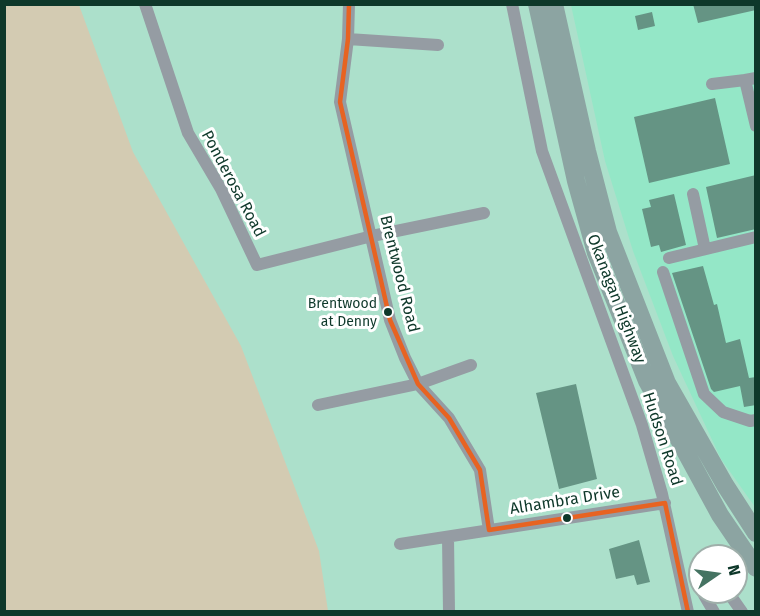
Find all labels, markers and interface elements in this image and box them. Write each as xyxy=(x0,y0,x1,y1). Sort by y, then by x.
street label: Ponderosa Road xyxy=(197,127,269,241)
street label: Brentwood Road xyxy=(375,213,423,335)
street label: Okanagan Highway xyxy=(583,232,649,366)
place label: Brentwood at Denny xyxy=(308,296,377,328)
marker: Brentwood at Denny xyxy=(382,306,394,318)
street label: Hudson Road xyxy=(638,390,686,488)
street label: Alhambra Drive xyxy=(509,483,621,519)
unlabelled marker xyxy=(561,512,573,524)
north arrow xyxy=(688,544,748,604)
text: N xyxy=(724,563,745,578)

